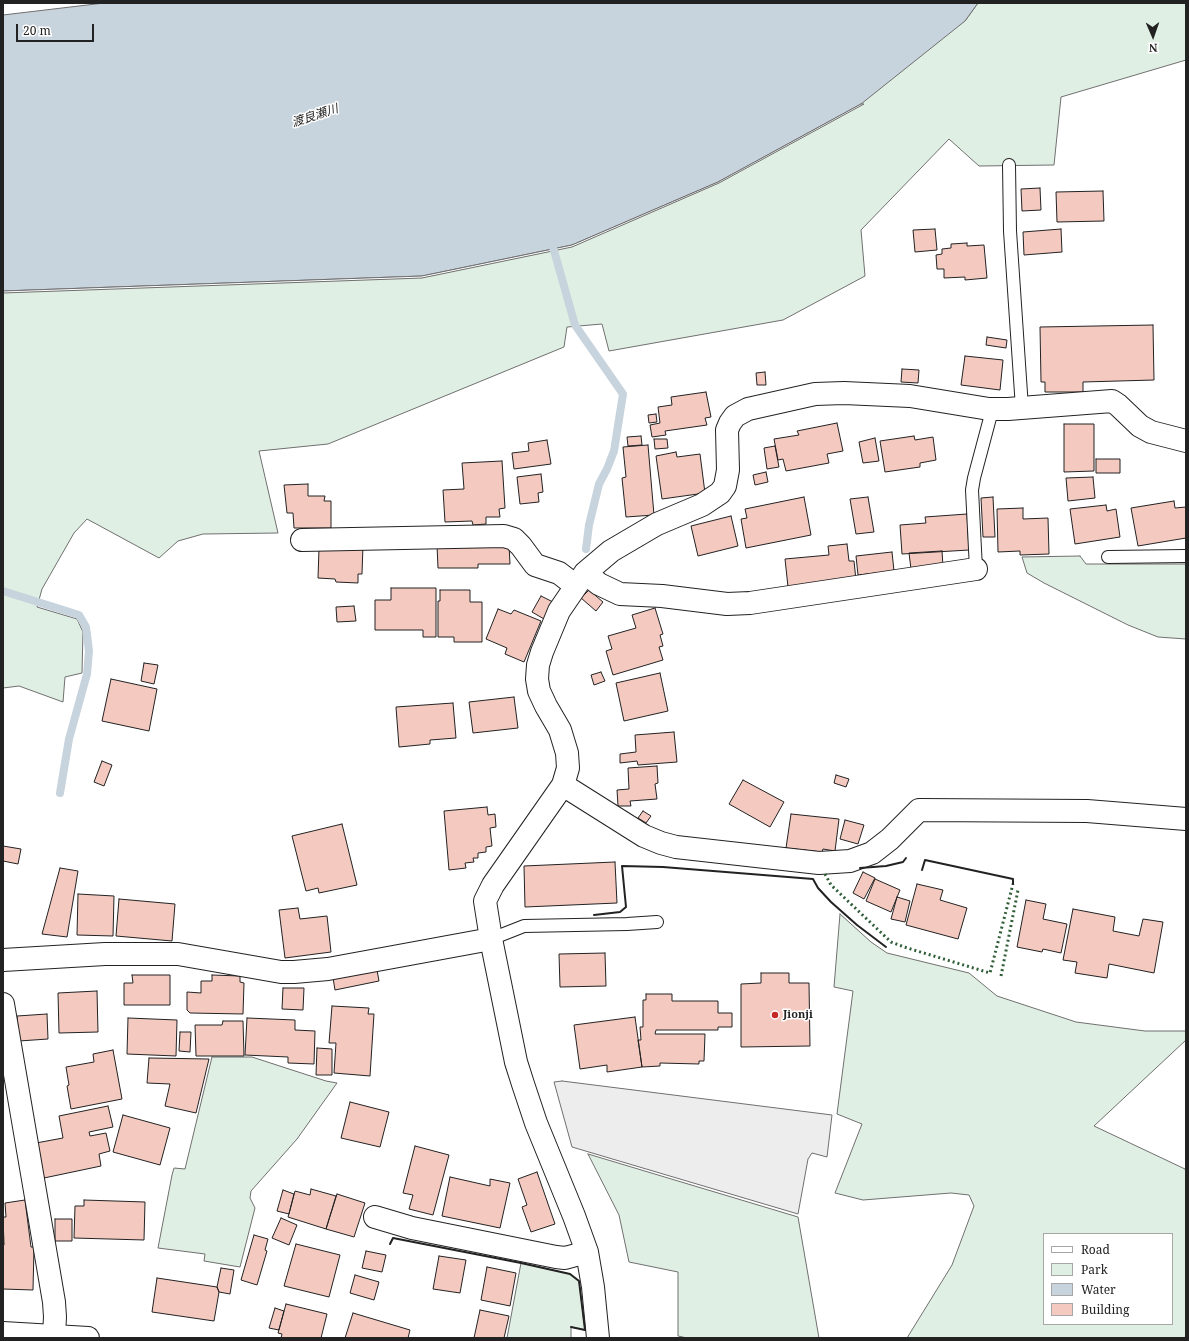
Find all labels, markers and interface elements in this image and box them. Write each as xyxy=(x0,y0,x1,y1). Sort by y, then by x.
scale bar xyxy=(18,16,96,42)
north arrow xyxy=(1133,16,1173,56)
text: 20 m xyxy=(23,22,51,39)
text: N xyxy=(1149,41,1158,56)
water label: 渡良瀬川 xyxy=(290,102,340,130)
place label: Jionji xyxy=(783,1008,813,1022)
marker: Jionji xyxy=(770,1010,780,1020)
legend xyxy=(1043,1233,1173,1325)
text: Road xyxy=(1081,1241,1110,1258)
text: Park xyxy=(1081,1261,1108,1278)
text: Water xyxy=(1081,1281,1116,1298)
text: Building xyxy=(1081,1301,1129,1318)

